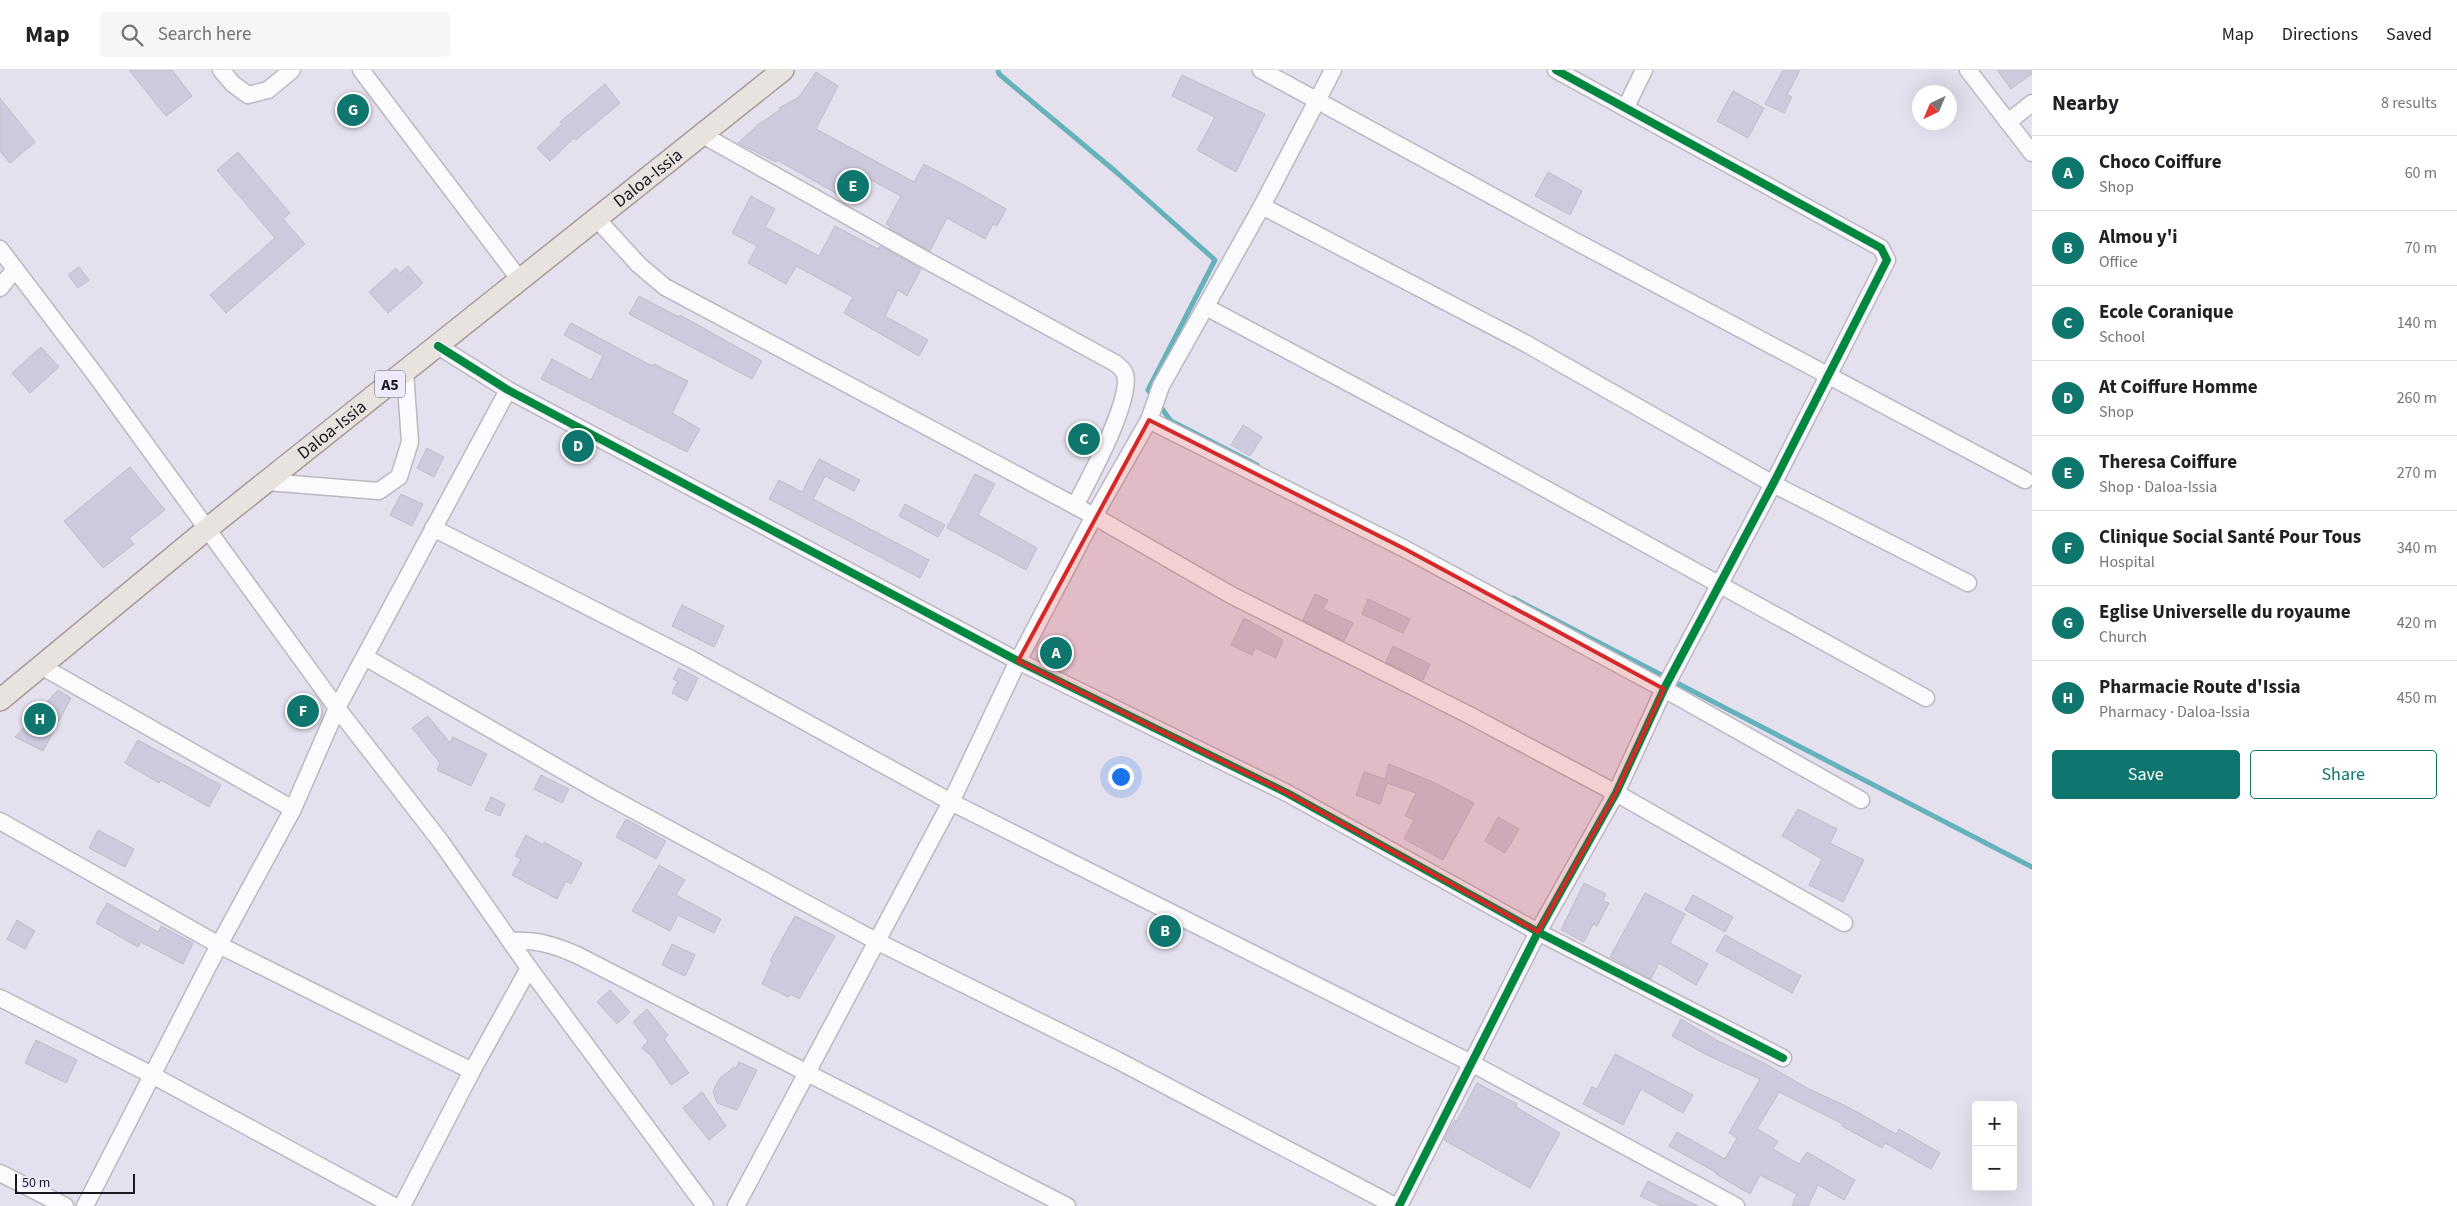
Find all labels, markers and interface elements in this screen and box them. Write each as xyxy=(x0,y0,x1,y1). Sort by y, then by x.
search box xyxy=(100,12,450,57)
text: Map xyxy=(25,17,70,52)
icon: search xyxy=(118,21,146,49)
text: Search here xyxy=(158,21,251,48)
text: Map xyxy=(2222,22,2254,47)
text: Directions xyxy=(2282,22,2358,47)
text: Saved xyxy=(2386,22,2432,47)
north arrow xyxy=(1912,85,1957,130)
text: Nearby xyxy=(2052,88,2119,118)
pin: G xyxy=(337,91,369,129)
text: 8 results xyxy=(2381,92,2437,114)
street label: Daloa-Issia xyxy=(608,143,688,214)
text: Choco Coiffure xyxy=(2099,149,2222,176)
text: A xyxy=(2063,162,2073,184)
text: 60 m xyxy=(2405,162,2437,184)
pin: E xyxy=(837,167,869,205)
text: Shop xyxy=(2099,176,2134,198)
text: Almou y'i xyxy=(2099,224,2178,251)
text: B xyxy=(2063,237,2073,259)
text: 70 m xyxy=(2405,237,2437,259)
text: Office xyxy=(2099,251,2138,273)
text: Ecole Coranique xyxy=(2099,299,2234,326)
text: C xyxy=(2063,312,2073,334)
text: 140 m xyxy=(2397,312,2437,334)
text: School xyxy=(2099,326,2145,348)
road number: A5 xyxy=(375,370,405,398)
text: At Coiffure Homme xyxy=(2099,374,2258,401)
text: D xyxy=(2063,387,2073,409)
text: 260 m xyxy=(2397,387,2437,409)
street label: Daloa-Issia xyxy=(292,395,372,465)
text: Shop xyxy=(2099,401,2134,423)
pin: C xyxy=(1068,420,1100,458)
pin: D xyxy=(562,427,594,465)
text: Theresa Coiffure xyxy=(2099,449,2237,476)
text: E xyxy=(2064,462,2072,484)
text: 270 m xyxy=(2397,462,2437,484)
text: Shop · Daloa-Issia xyxy=(2099,476,2217,498)
text: Clinique Social Santé Pour Tous xyxy=(2099,524,2361,551)
text: F xyxy=(2064,537,2072,559)
text: 340 m xyxy=(2397,537,2437,559)
text: Hospital xyxy=(2099,551,2155,573)
text: Eglise Universelle du royaume xyxy=(2099,599,2351,626)
text: G xyxy=(2063,612,2073,634)
text: 420 m xyxy=(2397,612,2437,634)
text: Church xyxy=(2099,626,2147,648)
pin: A xyxy=(1040,634,1072,672)
text: Pharmacie Route d'Issia xyxy=(2099,674,2301,701)
text: H xyxy=(2063,687,2073,709)
text: 450 m xyxy=(2397,687,2437,709)
pin: F xyxy=(287,692,319,730)
pin: H xyxy=(24,700,56,738)
text: Pharmacy · Daloa-Issia xyxy=(2099,701,2250,723)
button: Save xyxy=(2052,750,2240,799)
button: Share xyxy=(2250,750,2437,799)
your location xyxy=(1108,764,1134,790)
pin: B xyxy=(1149,912,1181,950)
map controls xyxy=(1972,1101,2017,1191)
button: + xyxy=(1972,1101,2017,1146)
button: − xyxy=(1972,1146,2017,1191)
scale bar xyxy=(15,1171,135,1194)
text: 50 m xyxy=(22,1173,50,1193)

